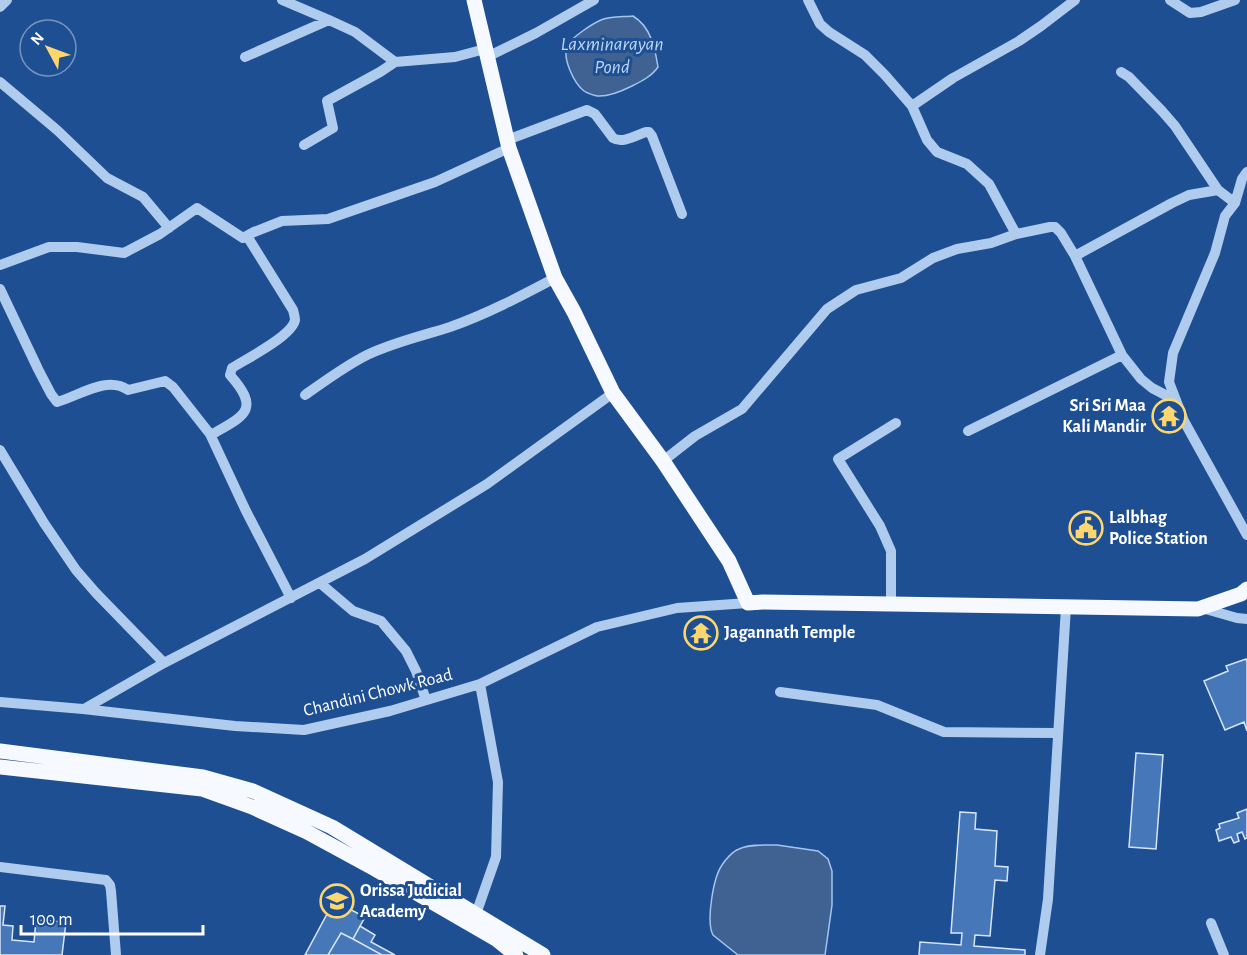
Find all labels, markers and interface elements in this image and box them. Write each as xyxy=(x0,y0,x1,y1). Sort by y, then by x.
north arrow xyxy=(18,18,78,78)
text: N xyxy=(28,29,47,48)
water label: Laxminarayan Pond xyxy=(560,34,664,77)
place label: Sri Sri Maa Kali Mandir xyxy=(1062,397,1147,436)
temple icon: Sri Sri Maa Kali Mandir xyxy=(1151,398,1187,434)
place label: Lalbhag Police Station xyxy=(1109,509,1208,548)
public building icon: Lalbhag Police Station xyxy=(1068,510,1104,546)
temple icon: Jagannath Temple xyxy=(683,615,719,651)
place label: Jagannath Temple xyxy=(724,624,855,642)
street label: Chandini Chowk Road xyxy=(302,666,454,720)
place label: Orissa Judicial Academy xyxy=(360,882,462,921)
school or university icon: Orissa Judicial Academy xyxy=(319,883,355,919)
scale bar xyxy=(21,898,202,936)
text: 100 m xyxy=(30,911,73,929)

